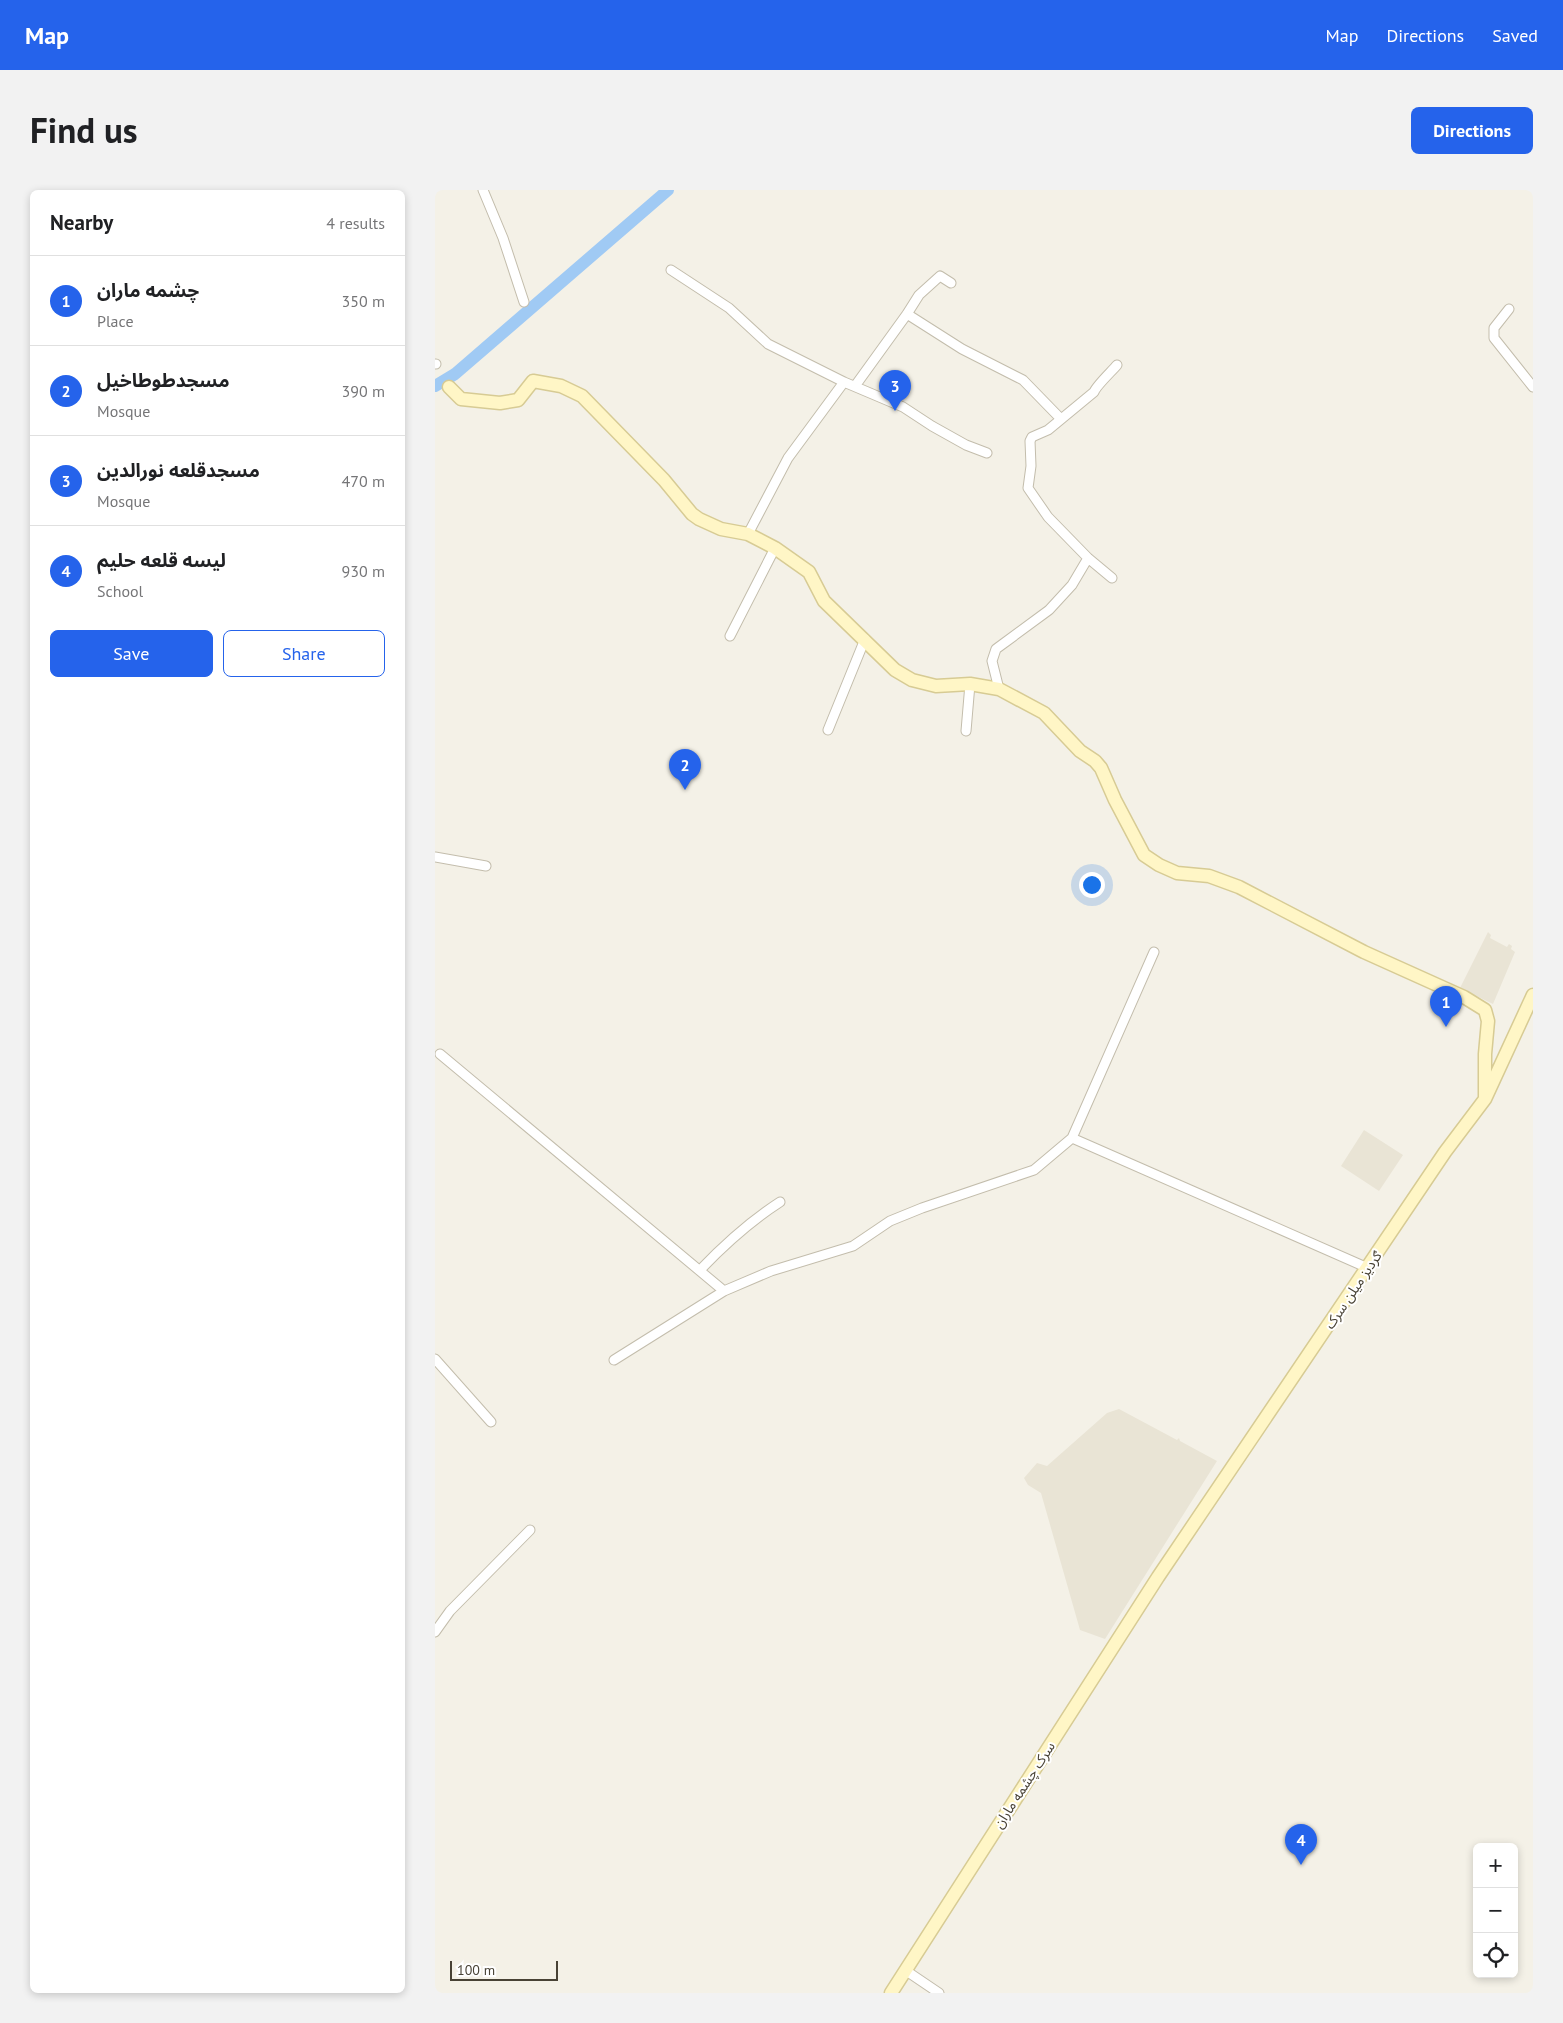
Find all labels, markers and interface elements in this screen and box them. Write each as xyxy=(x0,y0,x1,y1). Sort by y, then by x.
text: Map xyxy=(25,20,69,51)
text: Map xyxy=(1326,24,1358,47)
text: Directions xyxy=(1386,24,1464,47)
text: Saved xyxy=(1492,24,1538,47)
text: Find us xyxy=(30,107,138,153)
button: Directions xyxy=(1411,107,1533,154)
text: Nearby xyxy=(50,209,113,236)
text: 4 results xyxy=(326,213,385,233)
text: چشمه ماران xyxy=(97,278,199,302)
text: 1 xyxy=(61,291,71,311)
text: 350 m xyxy=(342,291,385,311)
text: Place xyxy=(97,311,134,331)
text: مسجدطوطاخیل xyxy=(97,368,229,392)
pin: 3 xyxy=(879,370,911,411)
text: 2 xyxy=(61,381,71,401)
text: 390 m xyxy=(342,381,385,401)
text: Mosque xyxy=(97,401,150,421)
text: مسجدقلعه نورالدین xyxy=(97,458,260,482)
text: 3 xyxy=(61,471,71,491)
text: 470 m xyxy=(342,471,385,491)
text: Mosque xyxy=(97,491,150,511)
text: لیسه قلعه حلیم xyxy=(97,548,226,572)
text: 4 xyxy=(61,561,71,581)
text: 930 m xyxy=(342,561,385,581)
text: School xyxy=(97,581,143,601)
button: Save xyxy=(50,630,213,677)
button: Share xyxy=(223,630,385,677)
pin: 2 xyxy=(669,749,701,790)
your location xyxy=(1079,872,1105,898)
pin: 1 xyxy=(1430,986,1462,1027)
street label: ګردیز میلن سرک xyxy=(1320,1247,1386,1332)
street label: سرک چشمه ماران xyxy=(989,1738,1060,1832)
pin: 4 xyxy=(1285,1824,1317,1865)
map controls xyxy=(1473,1843,1518,1978)
button: + xyxy=(1473,1843,1518,1888)
button: − xyxy=(1473,1888,1518,1933)
button: locate xyxy=(1473,1933,1518,1978)
scale bar xyxy=(450,1958,557,1981)
text: 100 m xyxy=(457,1961,495,1979)

